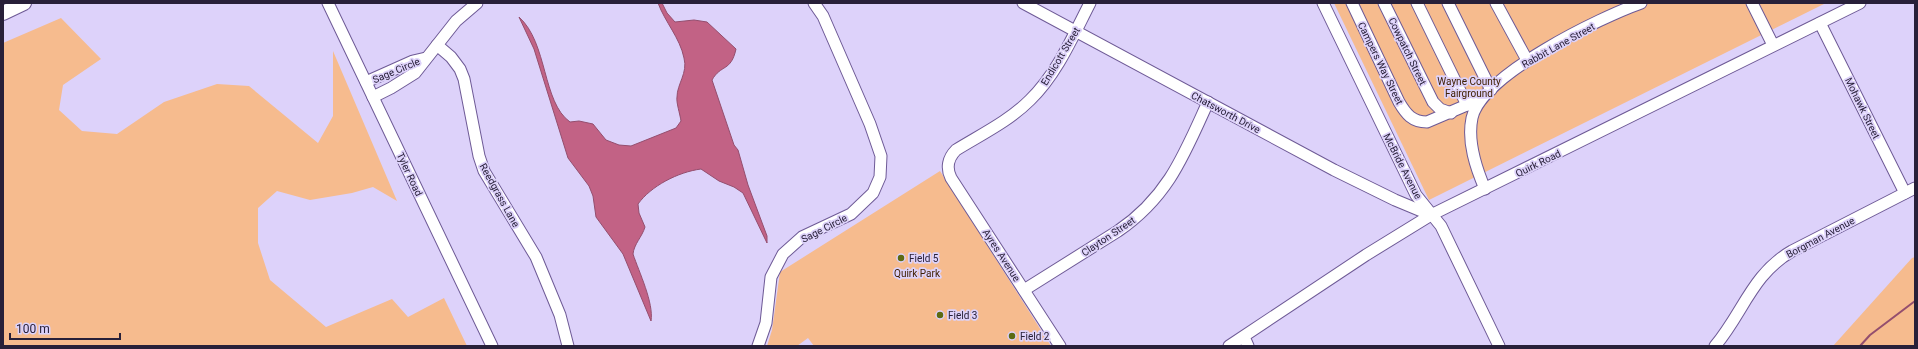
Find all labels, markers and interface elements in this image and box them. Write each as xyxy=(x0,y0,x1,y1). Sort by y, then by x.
street label: Cowpatch Street xyxy=(1386,16,1429,87)
street label: Campers Way Street xyxy=(1356,20,1405,106)
street label: Rabbit Lane Street xyxy=(1520,21,1597,70)
street label: Endicott Street xyxy=(1039,25,1082,87)
street label: Sage Circle xyxy=(371,56,421,85)
park label: Wayne County Fairground xyxy=(1437,76,1501,99)
street label: Mohawk Street xyxy=(1843,76,1882,141)
street label: Chatsworth Drive xyxy=(1189,90,1262,135)
street label: McBride Avenue xyxy=(1381,132,1424,201)
street label: Quirk Road xyxy=(1514,148,1563,179)
street label: Tyler Road xyxy=(395,151,424,198)
street label: Reedgrass Lane xyxy=(478,161,522,229)
street label: Sage Circle xyxy=(799,212,849,245)
street label: Clayton Street xyxy=(1079,214,1137,258)
street label: Borgman Avenue xyxy=(1784,215,1856,260)
street label: Ayres Avenue xyxy=(981,227,1023,283)
marker: Field 5 xyxy=(896,253,906,263)
place label: Field 5 xyxy=(909,253,939,264)
park label: Quirk Park xyxy=(894,268,941,279)
marker: Field 3 xyxy=(935,310,945,320)
place label: Field 3 xyxy=(948,310,977,321)
scale bar xyxy=(10,315,120,341)
text: 100 m xyxy=(16,322,50,336)
marker: Field 2 xyxy=(1007,331,1017,341)
place label: Field 2 xyxy=(1020,331,1050,342)

